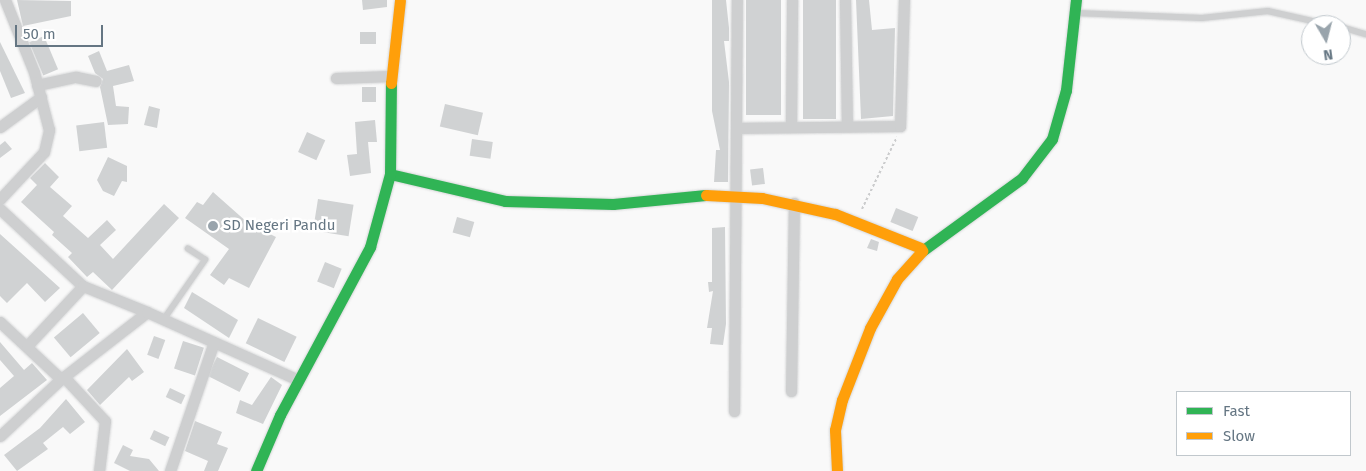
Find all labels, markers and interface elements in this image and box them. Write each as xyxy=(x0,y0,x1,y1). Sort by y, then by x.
scale bar xyxy=(18,15,105,47)
north arrow xyxy=(1301,15,1351,65)
text: 50 m xyxy=(23,25,56,43)
text: N xyxy=(1322,45,1334,63)
place label: SD Negeri Pandu xyxy=(223,217,335,235)
marker: SD Negeri Pandu xyxy=(207,220,219,232)
legend xyxy=(1176,391,1351,456)
text: Fast xyxy=(1223,402,1250,420)
text: Slow xyxy=(1223,427,1255,445)

